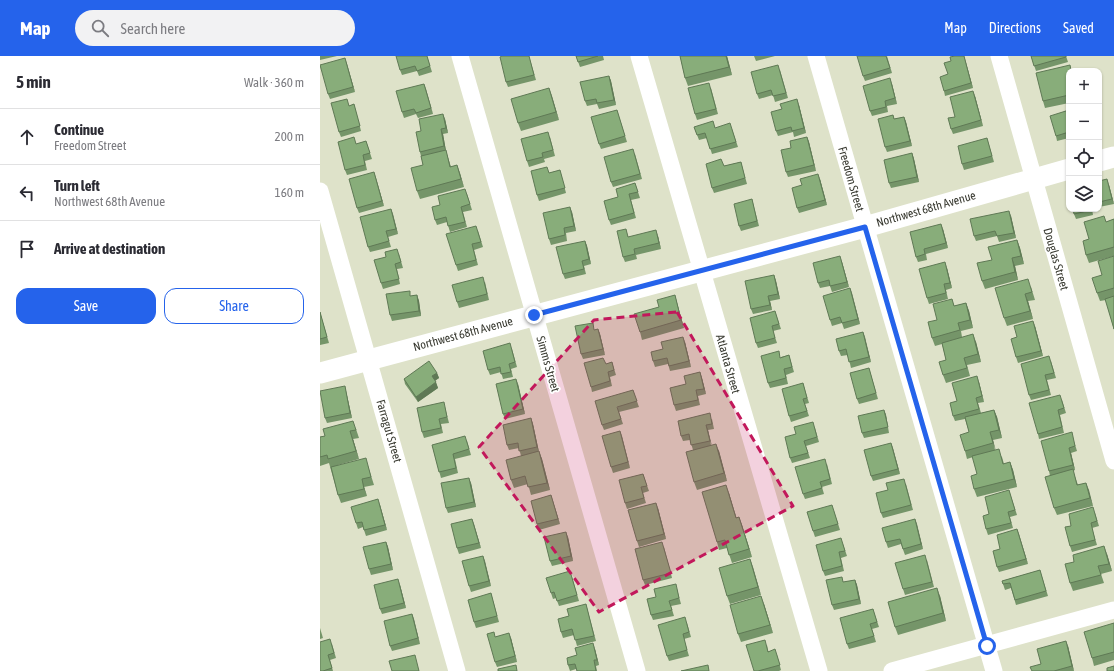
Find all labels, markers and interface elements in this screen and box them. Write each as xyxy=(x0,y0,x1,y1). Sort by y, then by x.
search box xyxy=(75,10,355,46)
text: Map xyxy=(20,17,51,39)
icon: search xyxy=(89,17,111,39)
text: Search here xyxy=(121,20,185,37)
text: Map xyxy=(944,20,967,36)
text: Directions xyxy=(989,20,1041,36)
text: Saved xyxy=(1063,20,1094,36)
map controls xyxy=(1066,68,1102,212)
button: + xyxy=(1066,68,1102,104)
text: 5 min xyxy=(16,72,51,92)
text: Walk · 360 m xyxy=(244,75,304,90)
button: − xyxy=(1066,104,1102,140)
text: Continue xyxy=(54,121,104,138)
icon: ahead xyxy=(16,126,38,148)
text: 200 m xyxy=(275,129,304,144)
text: Freedom Street xyxy=(54,138,126,153)
button: locate xyxy=(1066,140,1102,176)
street label: Freedom Street xyxy=(835,145,867,214)
button: layers xyxy=(1066,176,1102,212)
text: Turn left xyxy=(54,177,100,194)
icon: left xyxy=(16,182,38,204)
text: 160 m xyxy=(275,185,304,200)
street label: Northwest 68th Avenue xyxy=(875,188,977,230)
text: Northwest 68th Avenue xyxy=(54,194,165,209)
street label: Douglas Street xyxy=(1040,226,1072,292)
icon: arrive xyxy=(16,238,38,260)
text: Arrive at destination xyxy=(54,240,165,257)
button: Save xyxy=(16,288,156,324)
button: Share xyxy=(164,288,304,324)
route end xyxy=(525,306,543,324)
street label: Northwest 68th Avenue xyxy=(412,314,514,354)
street label: Atlanta Street xyxy=(713,333,743,396)
street label: Simms Street xyxy=(533,335,563,394)
street label: Farragut Street xyxy=(373,398,405,465)
route start xyxy=(978,637,996,655)

